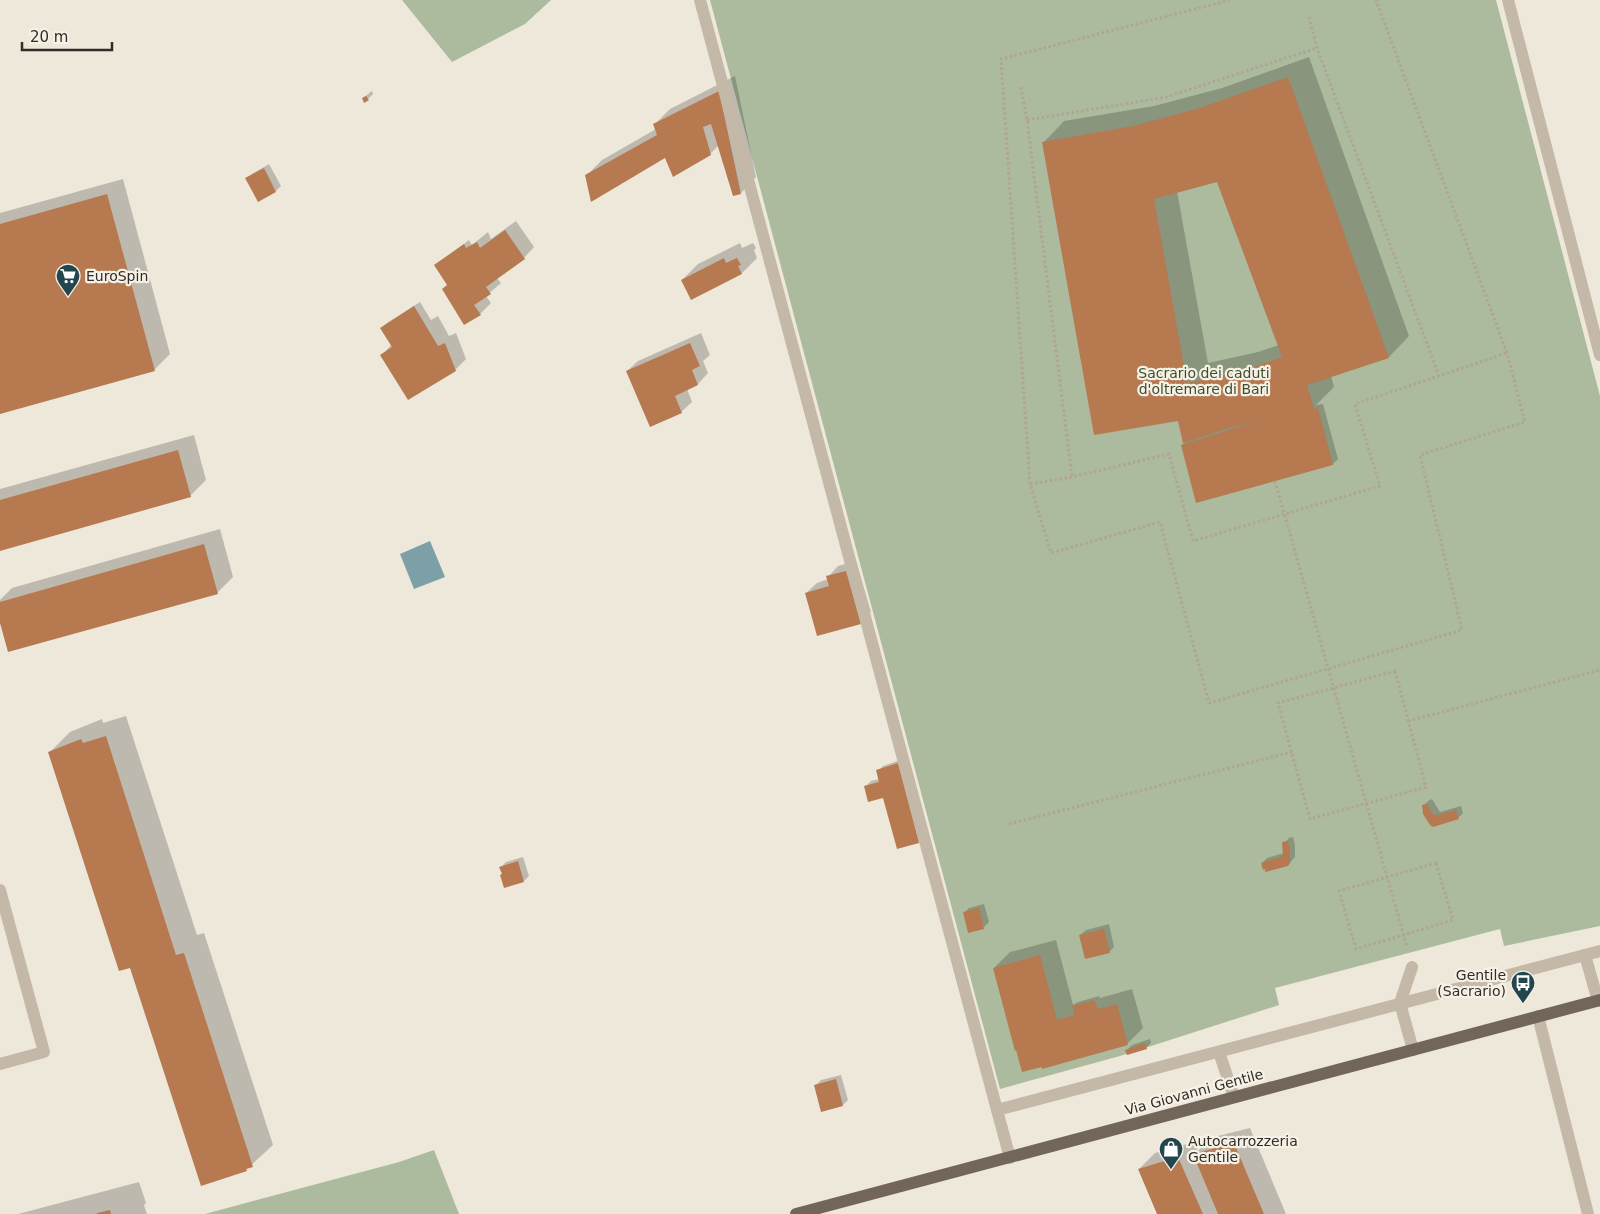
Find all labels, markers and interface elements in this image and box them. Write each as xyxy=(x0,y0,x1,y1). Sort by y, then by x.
scale bar xyxy=(22,20,112,52)
text: 20 m xyxy=(30,28,68,46)
supermarket icon: EuroSpin xyxy=(55,263,81,297)
place label: EuroSpin xyxy=(86,268,148,284)
park label: Sacrario dei caduti d'oltremare di Bari xyxy=(1138,365,1270,397)
place label: Gentile (Sacrario) xyxy=(1437,967,1506,999)
bus stop icon: Gentile (Sacrario) xyxy=(1510,970,1536,1004)
street label: Via Giovanni Gentile xyxy=(1123,1066,1265,1118)
place label: Autocarrozzeria Gentile xyxy=(1188,1133,1298,1165)
shop icon: Autocarrozzeria Gentile xyxy=(1158,1136,1184,1170)

